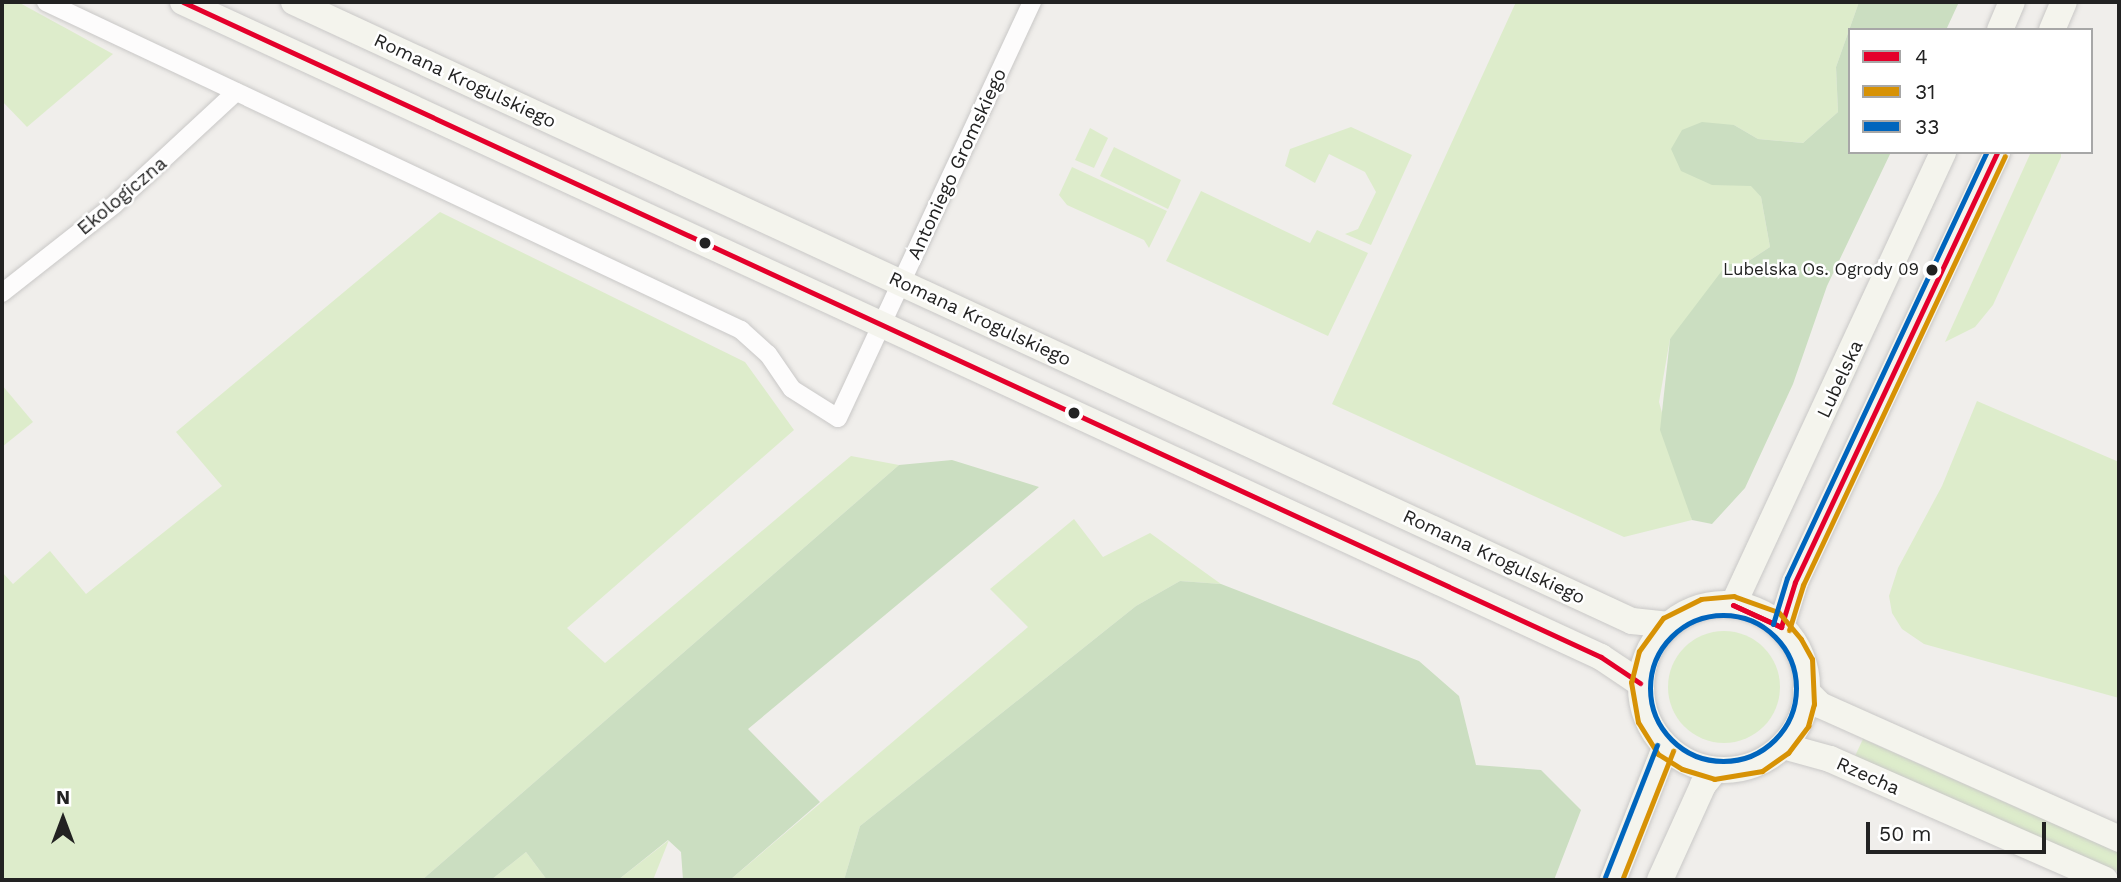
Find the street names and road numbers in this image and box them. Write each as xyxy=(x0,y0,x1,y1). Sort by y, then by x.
street label: Romana Krogulskiego xyxy=(370,29,560,133)
street label: Antoniego Gromskiego xyxy=(903,65,1011,263)
street label: Ekologiczna xyxy=(73,152,171,240)
street label: Romana Krogulskiego xyxy=(885,267,1075,371)
street label: Lubelska xyxy=(1812,337,1868,421)
street label: Romana Krogulskiego xyxy=(1399,505,1589,609)
street label: Rzecha xyxy=(1833,752,1903,800)

